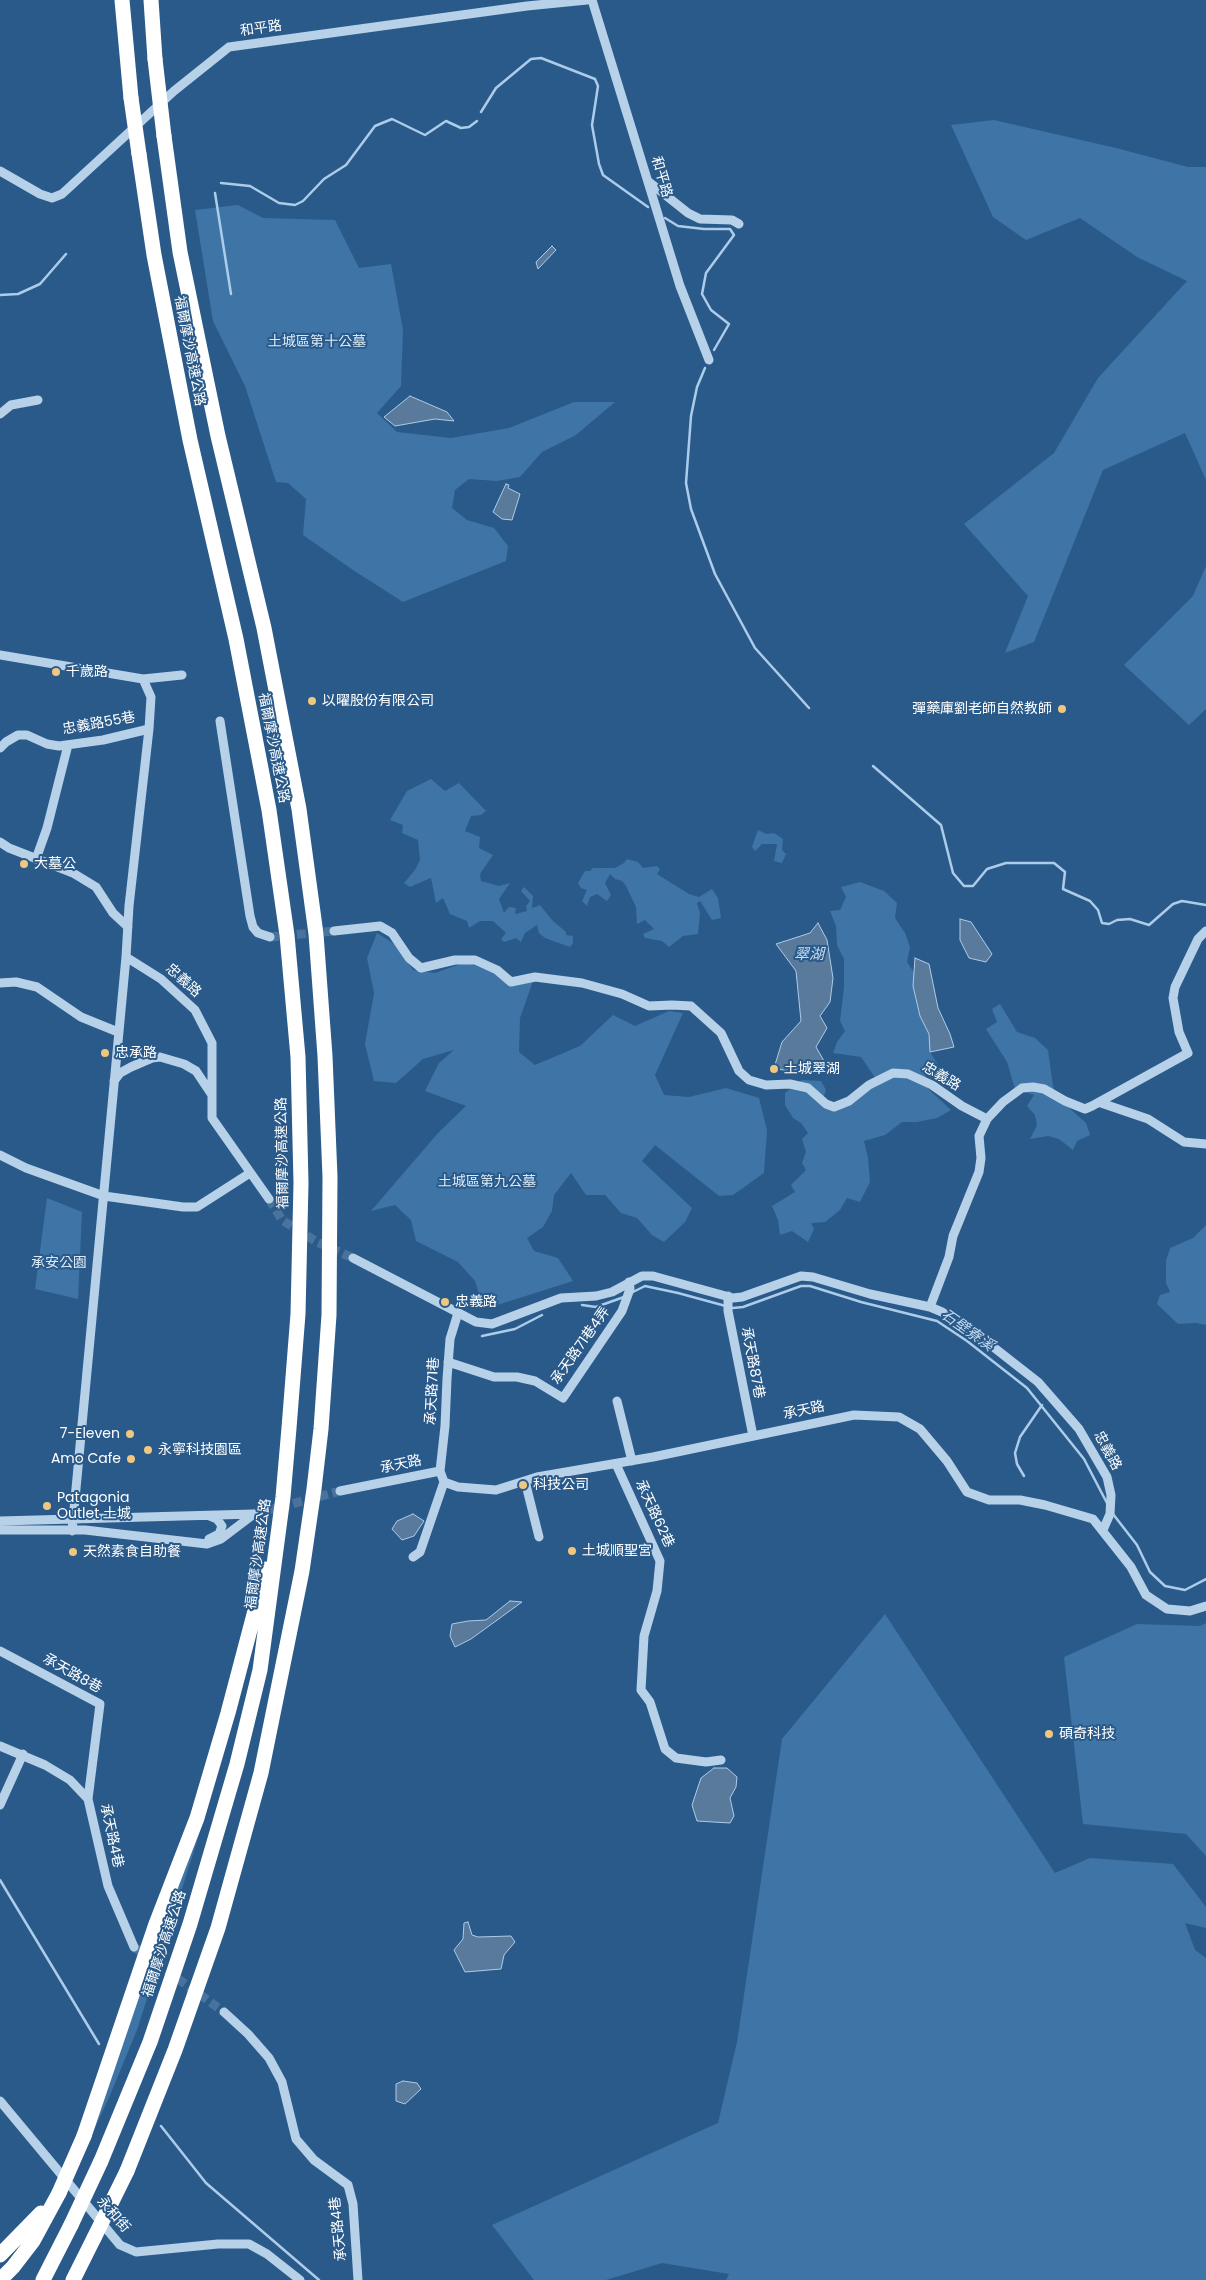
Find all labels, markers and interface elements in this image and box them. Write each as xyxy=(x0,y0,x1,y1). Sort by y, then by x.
street label: 和平路 xyxy=(239,18,283,40)
street label: 和平路 xyxy=(647,154,675,200)
street label: 福爾摩沙高速公路 xyxy=(170,294,208,408)
park label: 土城區第十公墓 xyxy=(268,334,366,350)
place label: 千歲路 xyxy=(66,664,108,680)
marker: 千歲路 xyxy=(50,666,62,678)
street label: 福爾摩沙高速公路 xyxy=(254,691,292,805)
place label: 以曜股份有限公司 xyxy=(322,693,434,709)
marker: 以曜股份有限公司 xyxy=(306,695,318,707)
place label: 彈藥庫劉老師自然教師 xyxy=(912,701,1052,717)
marker: 彈藥庫劉老師自然教師 xyxy=(1056,703,1068,715)
street label: 忠義路55巷 xyxy=(61,709,137,739)
place label: 大墓公 xyxy=(34,856,76,872)
marker: 大墓公 xyxy=(18,858,30,870)
water label: 翠湖 xyxy=(794,946,824,964)
street label: 忠義路 xyxy=(162,961,204,1001)
place label: 忠承路 xyxy=(115,1045,157,1061)
marker: 忠承路 xyxy=(99,1047,111,1059)
street label: 忠義路 xyxy=(919,1059,963,1095)
place label: 土城翠湖 xyxy=(784,1061,840,1077)
marker: 土城翠湖 xyxy=(768,1063,780,1075)
street label: 福爾摩沙高速公路 xyxy=(274,1097,292,1209)
park label: 土城區第九公墓 xyxy=(438,1174,536,1190)
park label: 承安公園 xyxy=(31,1255,87,1271)
place label: 忠義路 xyxy=(455,1294,497,1310)
marker: 忠義路 xyxy=(439,1296,451,1308)
street label: 承天路71巷4弄 xyxy=(548,1304,614,1388)
water label: 石壁寮溪 xyxy=(937,1306,997,1356)
street label: 承天路87巷 xyxy=(737,1326,767,1400)
street label: 承天路71巷 xyxy=(423,1357,443,1425)
street label: 承天路 xyxy=(782,1398,826,1424)
place label: 7-Eleven xyxy=(60,1426,120,1442)
marker: 7-Eleven xyxy=(124,1428,136,1440)
street label: 忠義路 xyxy=(1090,1429,1124,1473)
place label: 永寧科技園區 xyxy=(158,1442,242,1458)
marker: 永寧科技園區 xyxy=(142,1444,154,1456)
place label: Amo Cafe xyxy=(51,1451,121,1467)
street label: 承天路 xyxy=(379,1452,423,1478)
marker: Amo Cafe xyxy=(125,1453,137,1465)
place label: 科技公司 xyxy=(533,1477,589,1493)
street label: 承天路62巷 xyxy=(631,1477,677,1551)
marker: 科技公司 xyxy=(517,1479,529,1491)
place label: Patagonia Outlet 土城 xyxy=(57,1490,131,1522)
street label: 福爾摩沙高速公路 xyxy=(243,1497,275,1611)
marker: Patagonia Outlet 土城 xyxy=(41,1500,53,1512)
place label: 土城順聖宮 xyxy=(582,1543,652,1559)
place label: 天然素食自助餐 xyxy=(83,1544,181,1560)
marker: 土城順聖宮 xyxy=(566,1545,578,1557)
marker: 天然素食自助餐 xyxy=(67,1546,79,1558)
street label: 承天路8巷 xyxy=(40,1651,104,1697)
place label: 碩奇科技 xyxy=(1059,1726,1115,1742)
marker: 碩奇科技 xyxy=(1043,1728,1055,1740)
street label: 承天路4巷 xyxy=(96,1803,126,1869)
street label: 福爾摩沙高速公路 xyxy=(140,1888,190,2000)
street label: 永和街 xyxy=(93,2194,133,2236)
street label: 承天路4巷 xyxy=(327,2196,351,2262)

